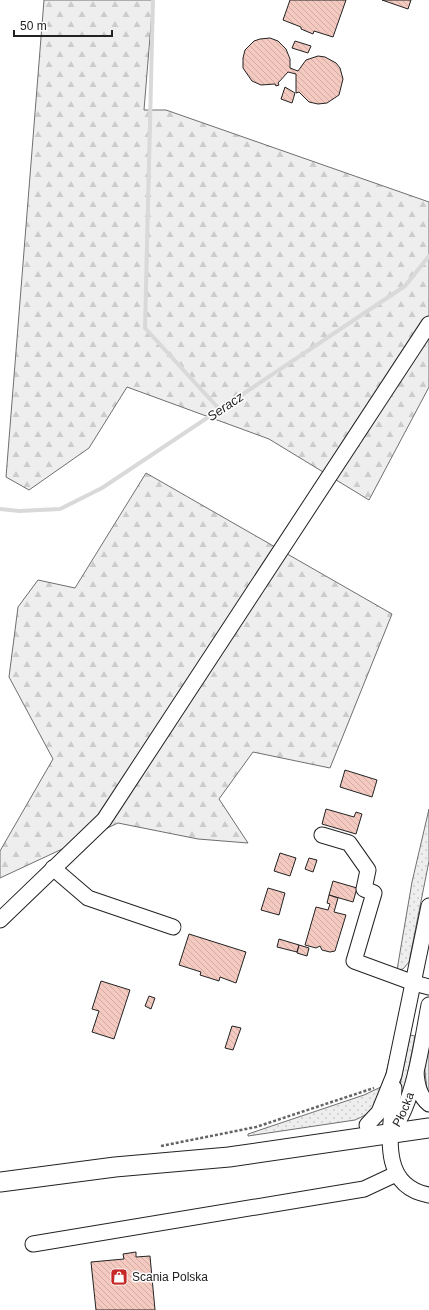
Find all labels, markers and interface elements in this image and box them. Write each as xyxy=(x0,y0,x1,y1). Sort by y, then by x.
scale bar xyxy=(14,12,112,38)
text: 50 m xyxy=(20,19,47,33)
water label: Seracz xyxy=(204,389,247,424)
street label: Płocka xyxy=(390,1090,417,1129)
shop icon: Scania Polska xyxy=(109,1267,129,1287)
place label: Scania Polska xyxy=(132,1270,208,1284)

